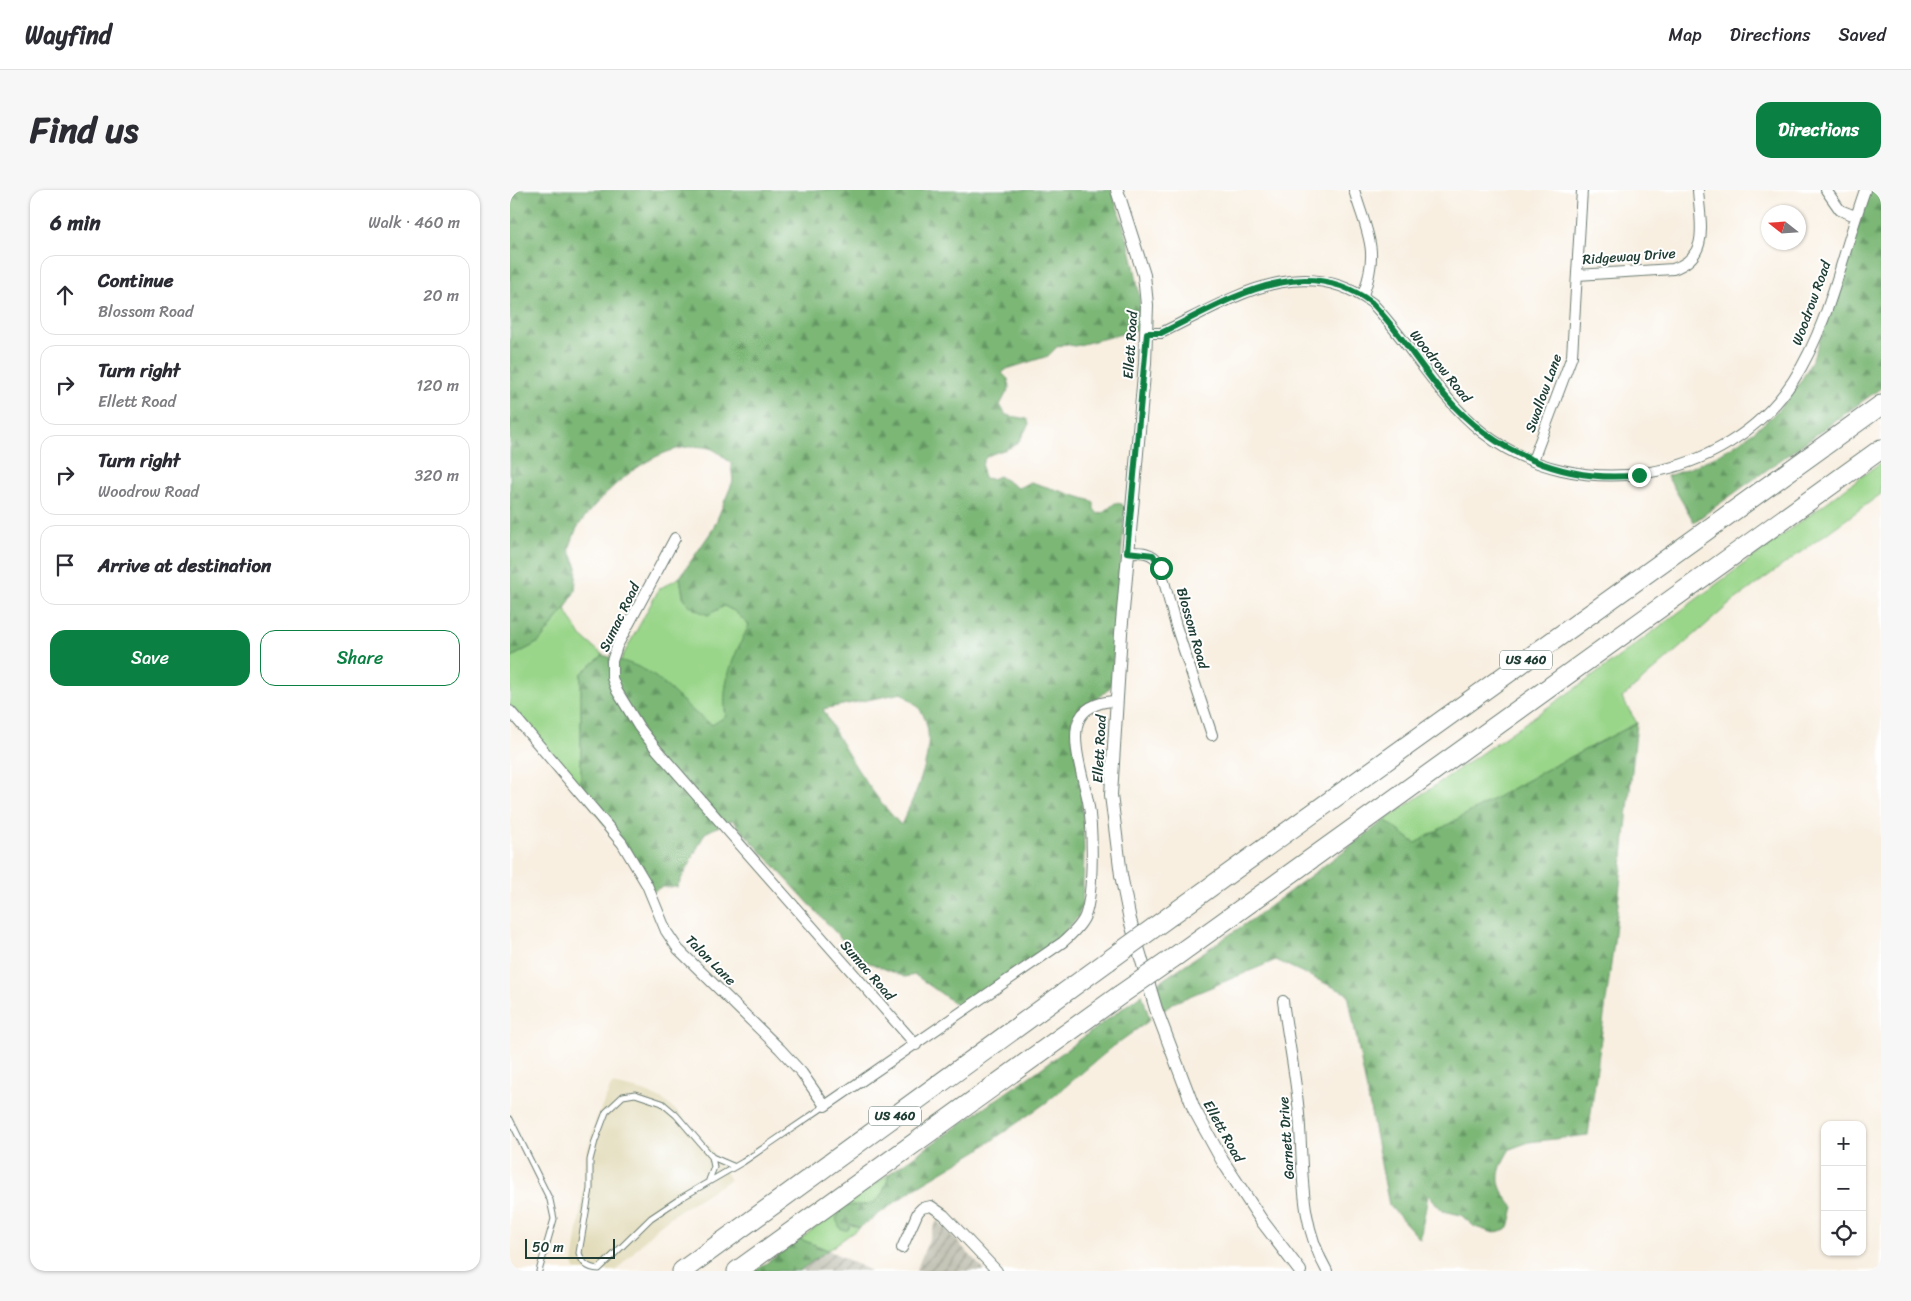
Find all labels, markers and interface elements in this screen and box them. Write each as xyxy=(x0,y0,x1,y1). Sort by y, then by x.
text: Wayfind xyxy=(25,14,111,56)
text: Map xyxy=(1669,19,1702,51)
text: Directions xyxy=(1730,19,1811,51)
text: Saved xyxy=(1839,19,1886,51)
text: Find us xyxy=(30,99,138,161)
button: Directions xyxy=(1756,102,1881,158)
text: 6 min xyxy=(50,204,101,242)
north arrow xyxy=(1761,205,1806,250)
text: Walk · 460 m xyxy=(368,208,460,237)
street label: Ridgeway Drive xyxy=(1582,241,1676,272)
street label: Woodrow Road xyxy=(1785,256,1839,349)
text: Continue xyxy=(98,264,174,297)
icon: ahead xyxy=(51,281,79,309)
text: 20 m xyxy=(423,281,459,310)
text: Blossom Road xyxy=(98,297,193,326)
street label: Ellett Road xyxy=(1116,309,1145,380)
street label: Woodrow Road xyxy=(1403,324,1479,410)
street label: Swallow Lane xyxy=(1518,350,1569,436)
text: Turn right xyxy=(98,354,180,387)
icon: right xyxy=(51,371,79,399)
text: 120 m xyxy=(416,371,459,400)
text: Ellett Road xyxy=(98,387,176,416)
text: Turn right xyxy=(98,444,180,477)
icon: right xyxy=(51,461,79,489)
text: 320 m xyxy=(414,461,459,490)
route end xyxy=(1628,464,1651,487)
text: Woodrow Road xyxy=(98,477,199,506)
text: Arrive at destination xyxy=(98,549,271,582)
icon: arrive xyxy=(51,551,79,579)
route start xyxy=(1150,557,1173,580)
street label: Sumac Road xyxy=(592,577,648,656)
street label: Blossom Road xyxy=(1169,585,1216,673)
button: Save xyxy=(50,630,250,686)
button: Share xyxy=(260,630,460,686)
road number: US 460 xyxy=(1500,650,1552,670)
street label: Ellett Road xyxy=(1085,713,1114,784)
street label: Talon Lane xyxy=(679,929,742,992)
street label: Sumac Road xyxy=(834,934,903,1008)
street label: Ellett Road xyxy=(1196,1095,1252,1169)
street label: Garnett Drive xyxy=(1271,1096,1302,1180)
road number: US 460 xyxy=(869,1106,921,1126)
map controls xyxy=(1821,1121,1866,1256)
button: + xyxy=(1821,1121,1866,1166)
button: − xyxy=(1821,1166,1866,1211)
button: locate xyxy=(1821,1211,1866,1256)
text: 50 m xyxy=(532,1235,564,1260)
scale bar xyxy=(525,1236,615,1259)

